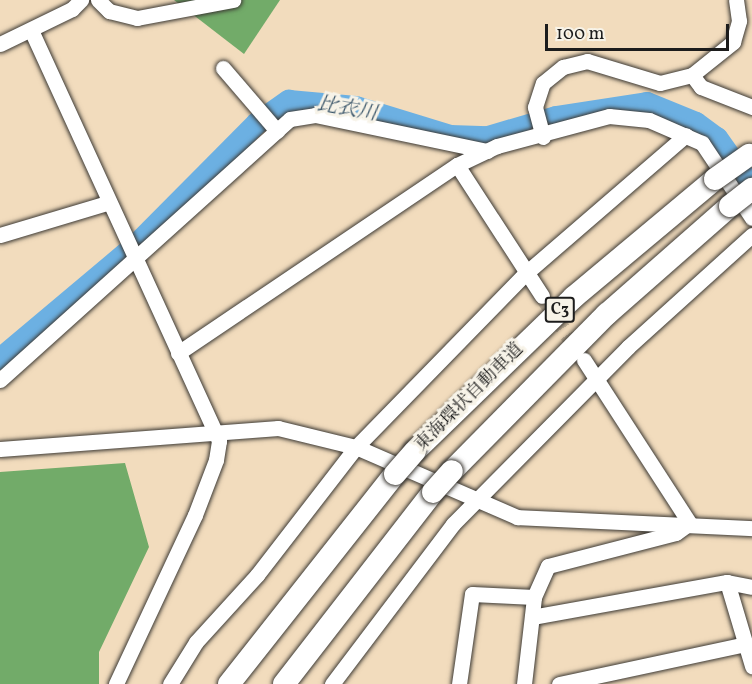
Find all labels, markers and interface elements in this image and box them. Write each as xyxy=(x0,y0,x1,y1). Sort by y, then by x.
scale bar xyxy=(548,12,732,50)
text: 100 m xyxy=(556,22,605,47)
water label: 比衣川 xyxy=(315,93,379,127)
road number: C3 xyxy=(544,297,576,323)
street label: 東海環状自動車道 xyxy=(411,339,529,457)

